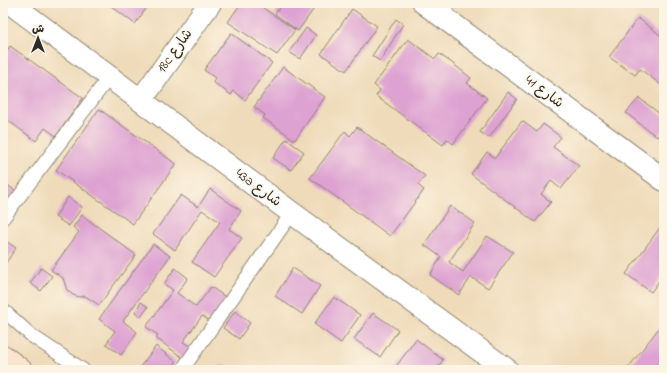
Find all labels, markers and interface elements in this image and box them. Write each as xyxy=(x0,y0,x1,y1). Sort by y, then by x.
north arrow xyxy=(18,18,58,58)
text: ش xyxy=(32,21,44,37)
street label: 18c شارع xyxy=(152,25,198,77)
street label: شارع 41 xyxy=(520,70,568,114)
street label: 43a شارع xyxy=(231,164,285,212)

